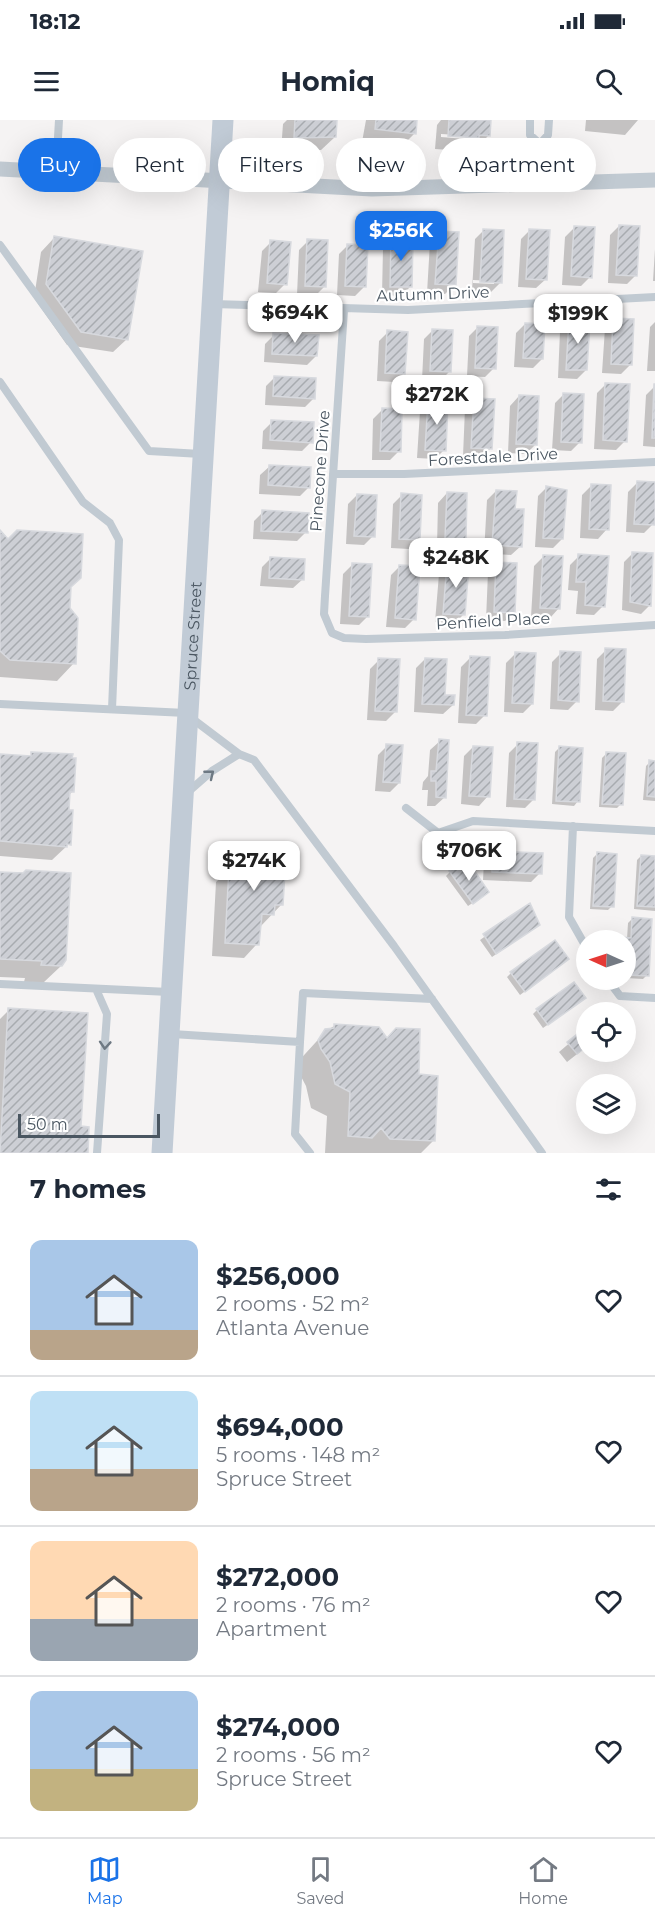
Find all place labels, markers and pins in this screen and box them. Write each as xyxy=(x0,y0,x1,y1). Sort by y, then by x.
pin: $256K xyxy=(359,211,443,262)
pin: $694K xyxy=(253,293,337,344)
pin: $199K xyxy=(536,294,620,345)
pin: $272K xyxy=(395,375,479,426)
pin: $248K xyxy=(414,538,498,589)
pin: $706K xyxy=(427,831,511,882)
pin: $274K xyxy=(212,841,296,892)

